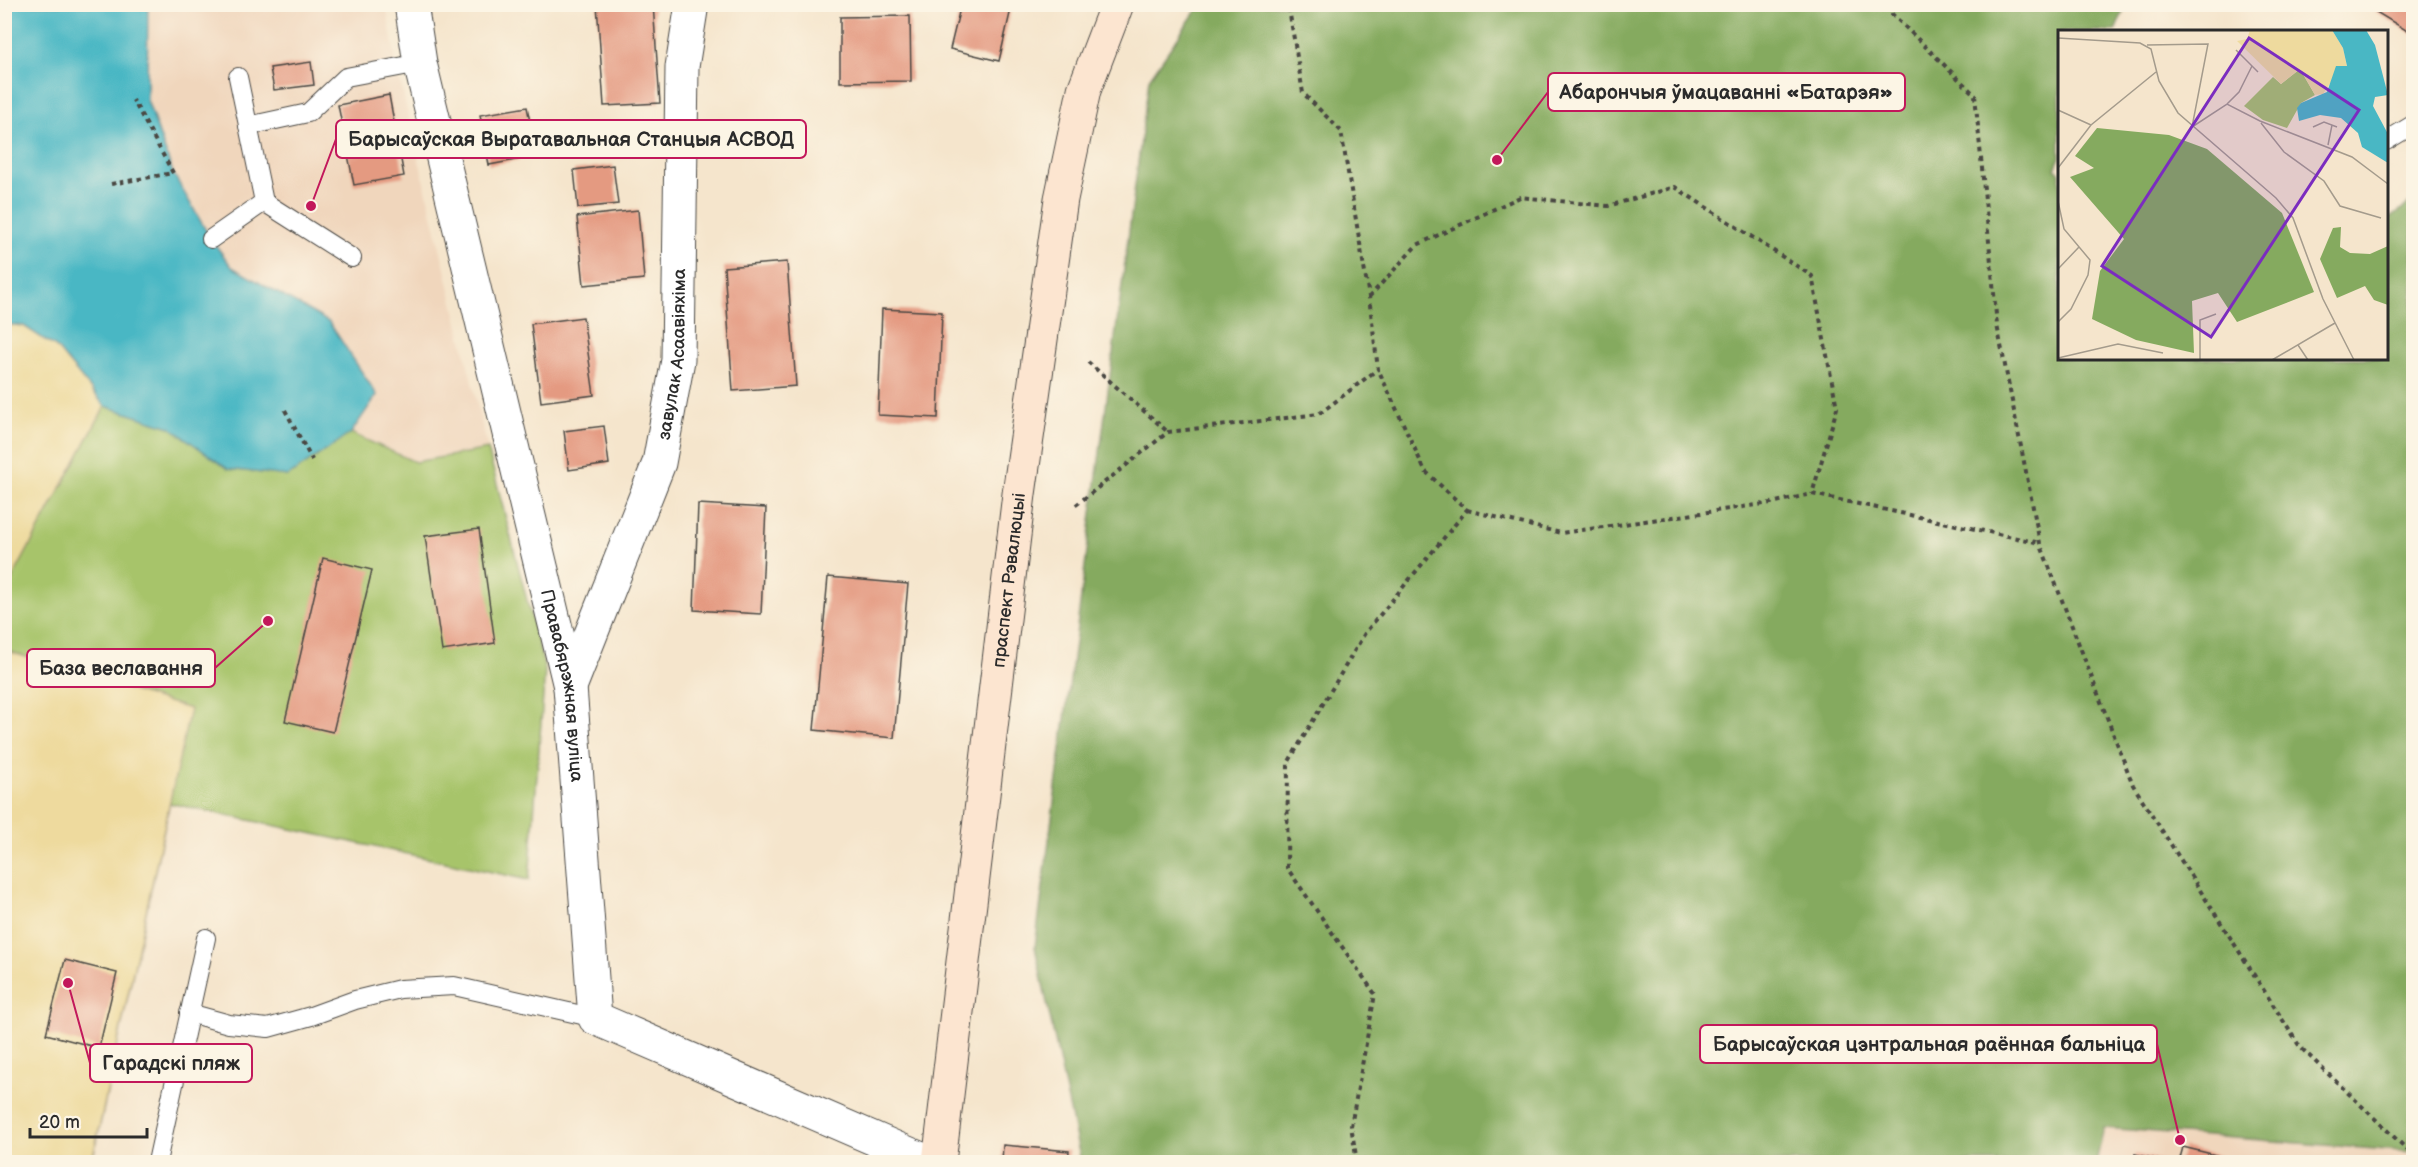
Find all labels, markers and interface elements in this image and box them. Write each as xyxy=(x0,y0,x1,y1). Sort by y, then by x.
inset map xyxy=(2058,30,2388,360)
callout: Абарончыя ўмацаванні «Батарэя» xyxy=(1548,73,1905,111)
text: Абарончыя ўмацаванні «Батарэя» xyxy=(1558,81,1893,105)
callout: Барысаўская Выратавальная Станцыя АСВОД xyxy=(336,120,806,158)
text: Барысаўская Выратавальная Станцыя АСВОД xyxy=(348,128,794,152)
street label: завулак Асаавіяхіма xyxy=(653,268,690,442)
street label: праспект Рэвалюцыі xyxy=(988,492,1030,669)
street label: Правабярэжная вуліца xyxy=(536,587,588,783)
callout: База веславання xyxy=(27,649,215,687)
text: База веславання xyxy=(39,657,203,681)
callout: Барысаўская цэнтральная раённая бальніца xyxy=(1700,1025,2157,1063)
text: Барысаўская цэнтральная раённая бальніца xyxy=(1713,1033,2146,1057)
callout: Гарадскі пляж xyxy=(90,1044,252,1082)
text: Гарадскі пляж xyxy=(102,1052,241,1076)
scale bar xyxy=(30,1101,147,1139)
text: 20 m xyxy=(39,1112,80,1133)

